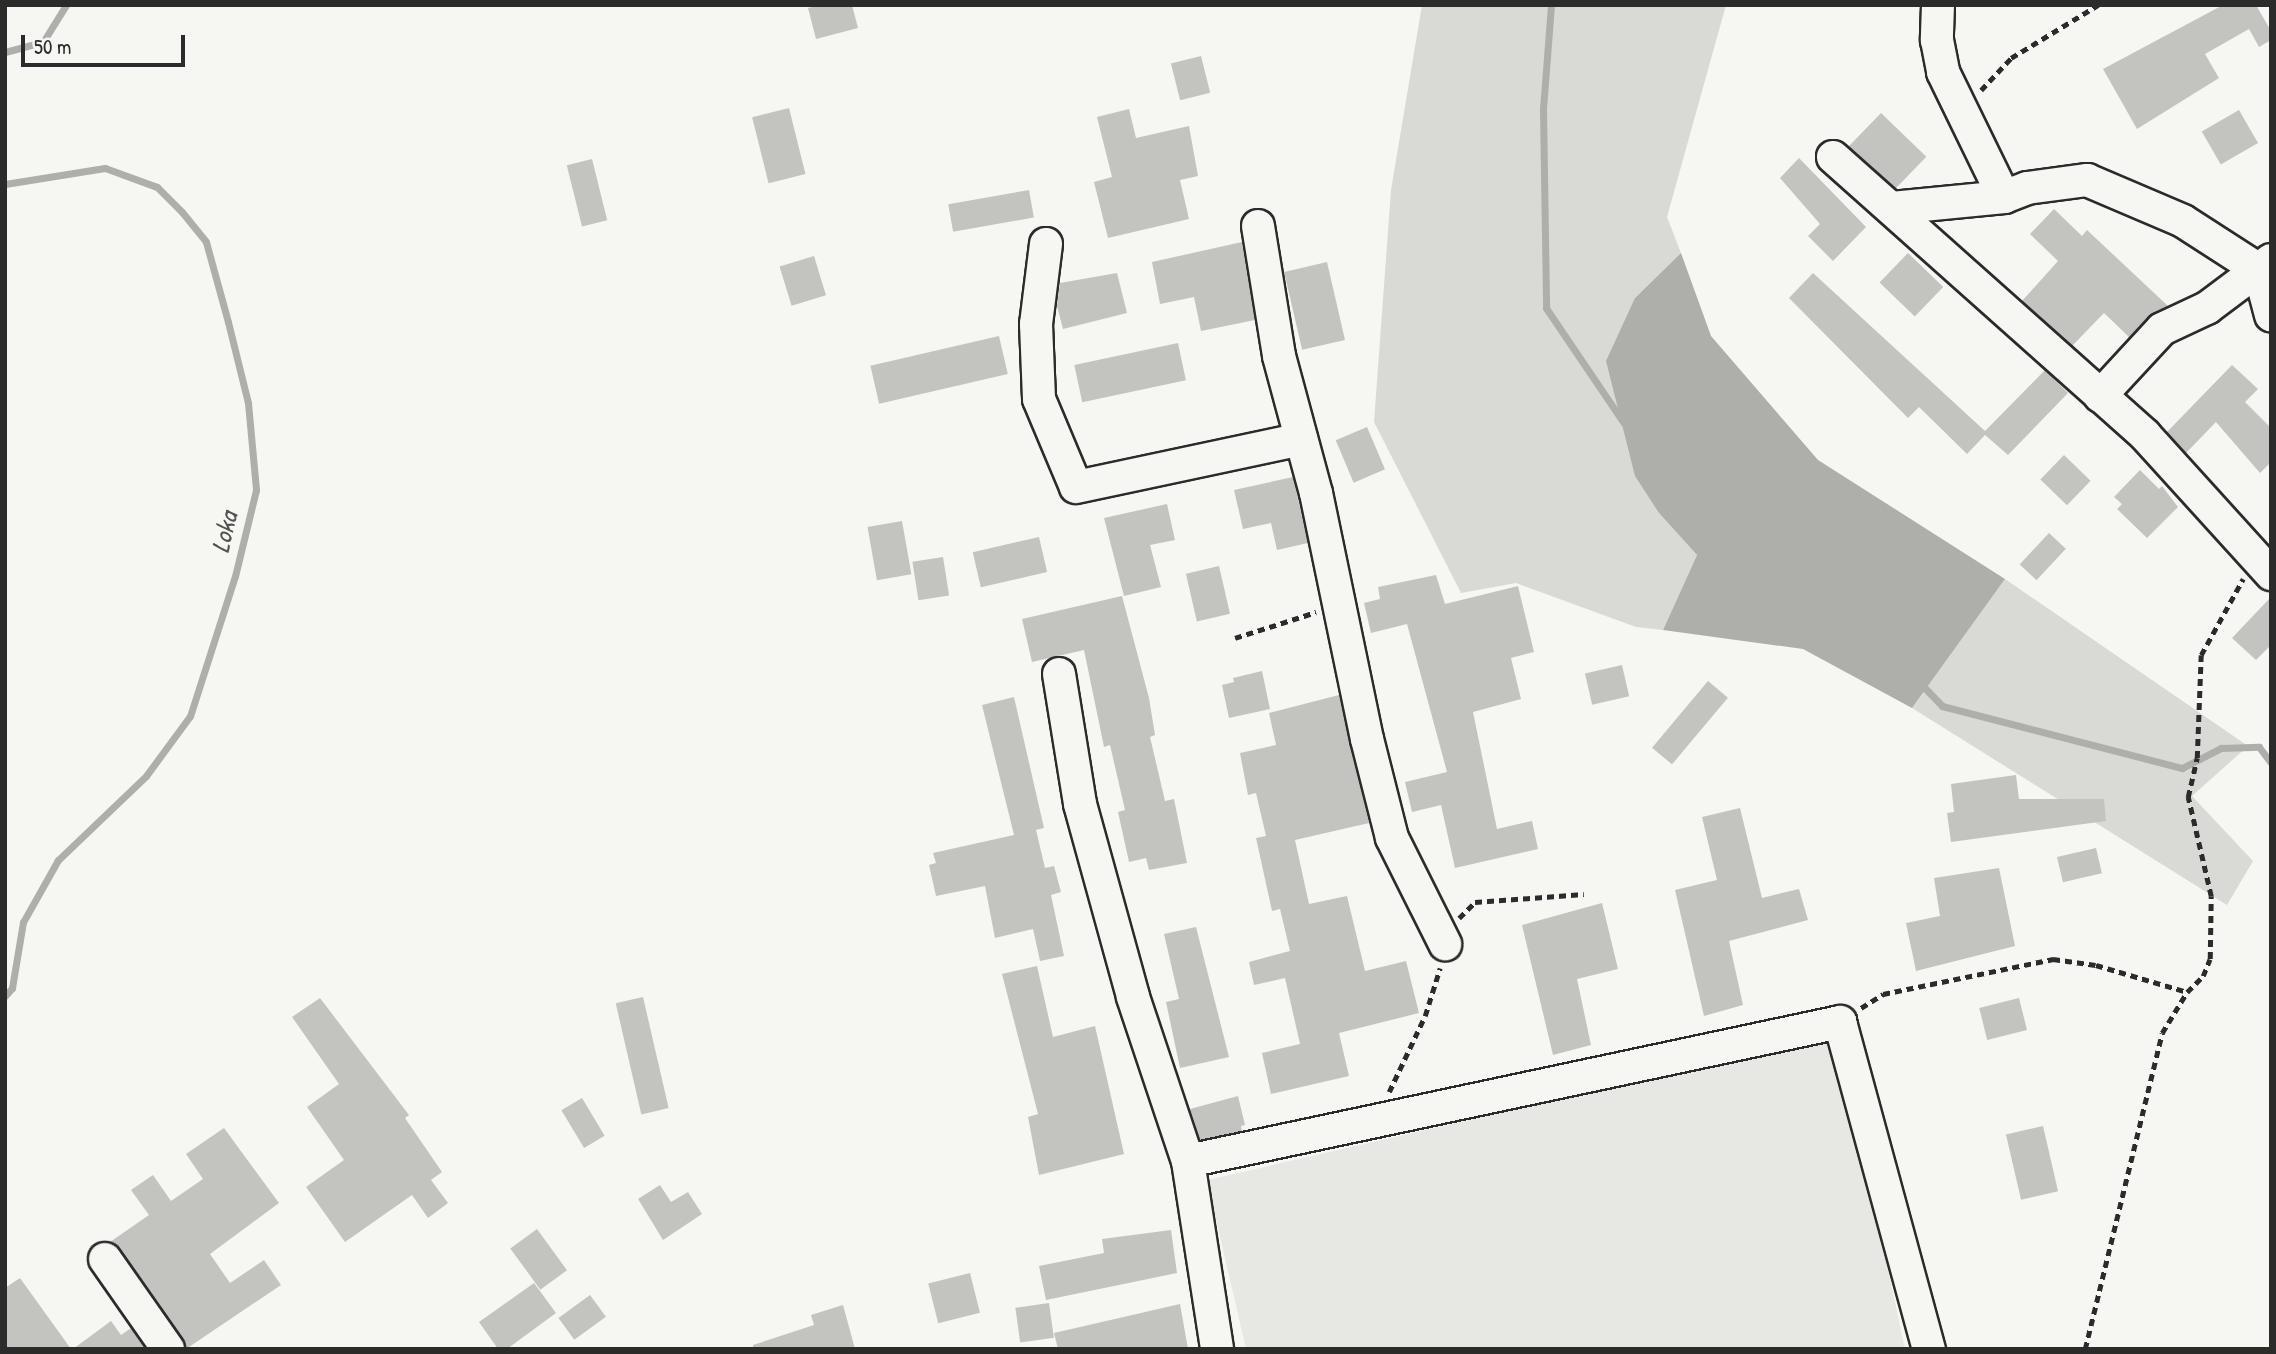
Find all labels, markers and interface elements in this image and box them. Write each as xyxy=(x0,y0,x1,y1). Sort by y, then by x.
scale bar xyxy=(24,21,189,65)
text: 50 m xyxy=(34,32,71,61)
water label: Loka xyxy=(204,508,244,556)

